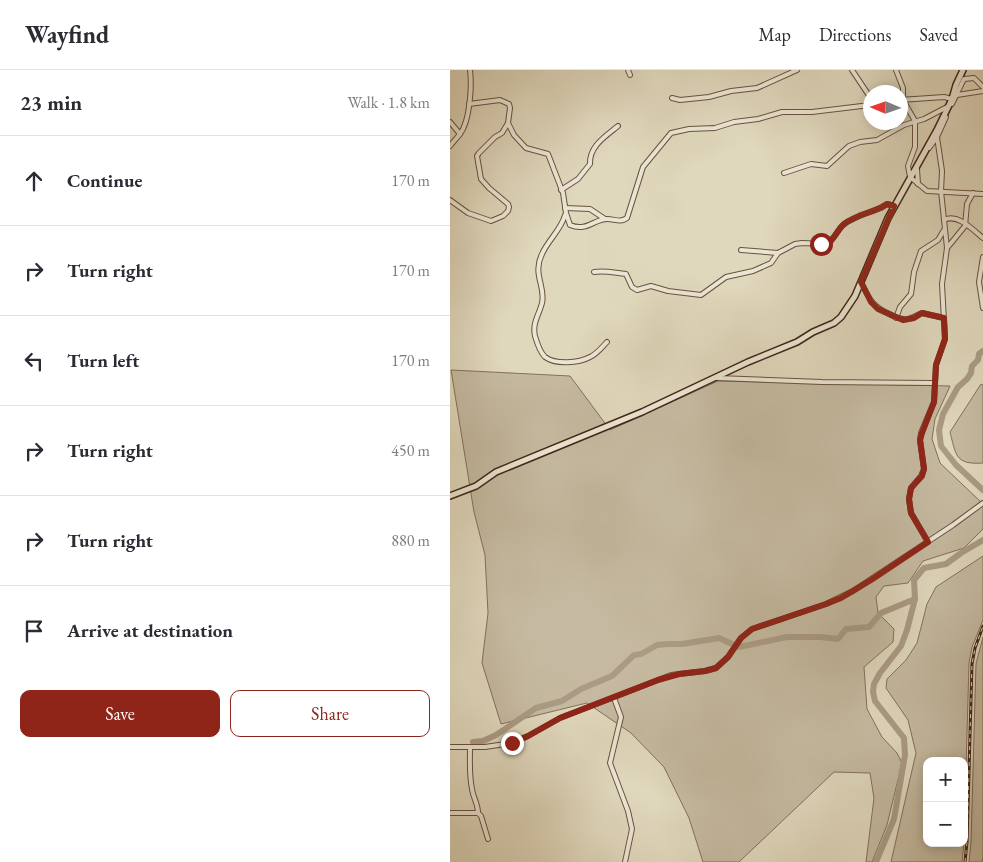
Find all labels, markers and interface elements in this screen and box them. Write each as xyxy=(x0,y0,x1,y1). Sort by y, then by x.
text: Wayfind xyxy=(25,19,109,50)
text: Map xyxy=(759,23,791,46)
text: Directions xyxy=(819,23,891,46)
text: Saved xyxy=(919,23,958,46)
north arrow xyxy=(863,85,908,130)
text: 23 min xyxy=(20,89,82,116)
text: Walk · 1.8 km xyxy=(347,92,430,113)
icon: ahead xyxy=(20,167,48,195)
text: Continue xyxy=(67,168,142,193)
text: 170 m xyxy=(391,170,430,191)
route start xyxy=(810,233,833,256)
icon: right xyxy=(20,257,48,285)
text: Turn right xyxy=(67,258,153,283)
text: 170 m xyxy=(391,260,430,281)
icon: left xyxy=(20,347,48,375)
text: Turn left xyxy=(67,348,139,373)
text: 170 m xyxy=(391,350,430,371)
icon: right xyxy=(20,437,48,465)
text: Turn right xyxy=(67,438,153,463)
text: 450 m xyxy=(391,440,430,461)
icon: right xyxy=(20,527,48,555)
text: Turn right xyxy=(67,528,153,553)
text: 880 m xyxy=(391,530,430,551)
icon: arrive xyxy=(20,617,48,645)
text: Arrive at destination xyxy=(67,618,233,643)
button: Save xyxy=(20,690,220,737)
button: Share xyxy=(230,690,430,737)
route end xyxy=(501,732,524,755)
map controls xyxy=(923,757,968,847)
button: + xyxy=(923,757,968,802)
button: − xyxy=(923,802,968,847)

